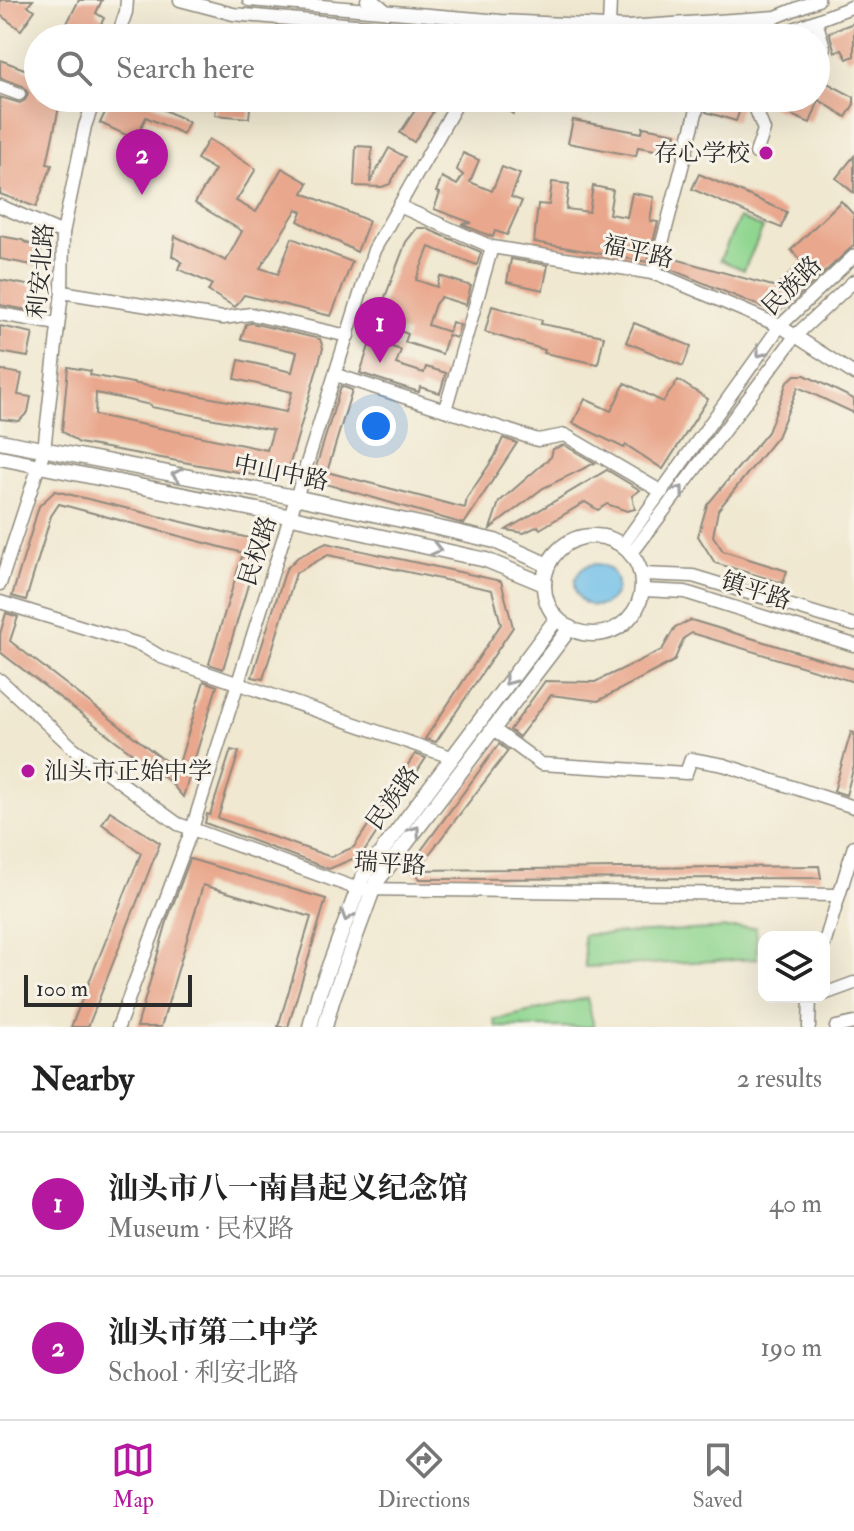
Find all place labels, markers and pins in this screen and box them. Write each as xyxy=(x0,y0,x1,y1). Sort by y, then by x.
pin: 2 xyxy=(116,129,168,195)
place label: 存心学校 xyxy=(654,138,750,169)
marker: 存心学校 xyxy=(757,144,775,162)
pin: 1 xyxy=(354,297,406,363)
place label: 汕头市正始中学 xyxy=(44,756,212,787)
marker: 汕头市正始中学 xyxy=(19,762,37,780)

